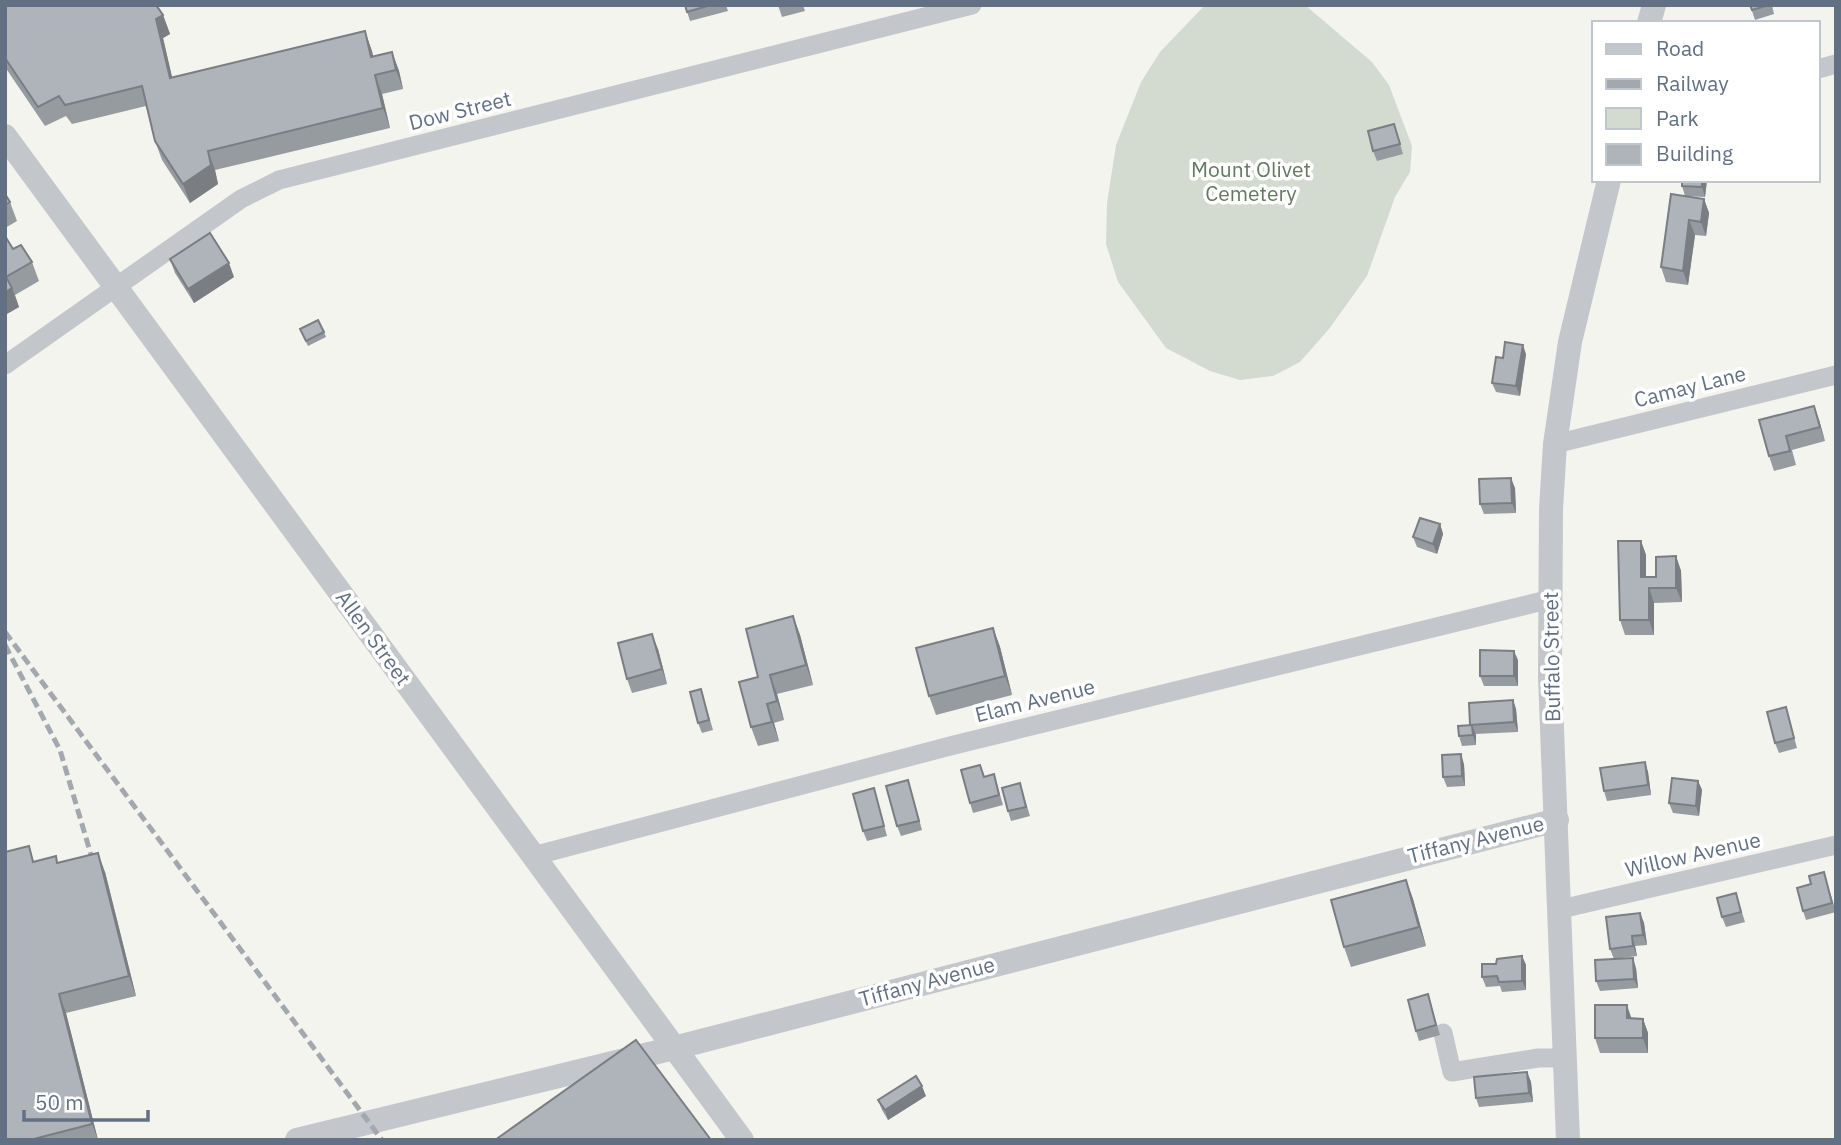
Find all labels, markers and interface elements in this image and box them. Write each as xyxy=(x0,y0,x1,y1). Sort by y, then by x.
legend xyxy=(1592,21,1820,182)
text: Road xyxy=(1656,34,1704,62)
text: Railway xyxy=(1656,69,1729,97)
street label: Dow Street xyxy=(406,84,514,136)
text: Park xyxy=(1656,104,1699,132)
text: Building xyxy=(1656,139,1733,167)
park label: Mount Olivet Cemetery xyxy=(1191,155,1311,207)
street label: Camay Lane xyxy=(1631,359,1749,413)
street label: Allen Street xyxy=(330,584,418,690)
street label: Buffalo Street xyxy=(1536,592,1566,723)
street label: Elam Avenue xyxy=(972,672,1098,728)
street label: Tiffany Avenue xyxy=(1405,809,1547,869)
street label: Willow Avenue xyxy=(1622,825,1763,883)
street label: Tiffany Avenue xyxy=(856,949,998,1013)
scale bar xyxy=(24,1078,149,1122)
text: 50 m xyxy=(35,1088,84,1116)

